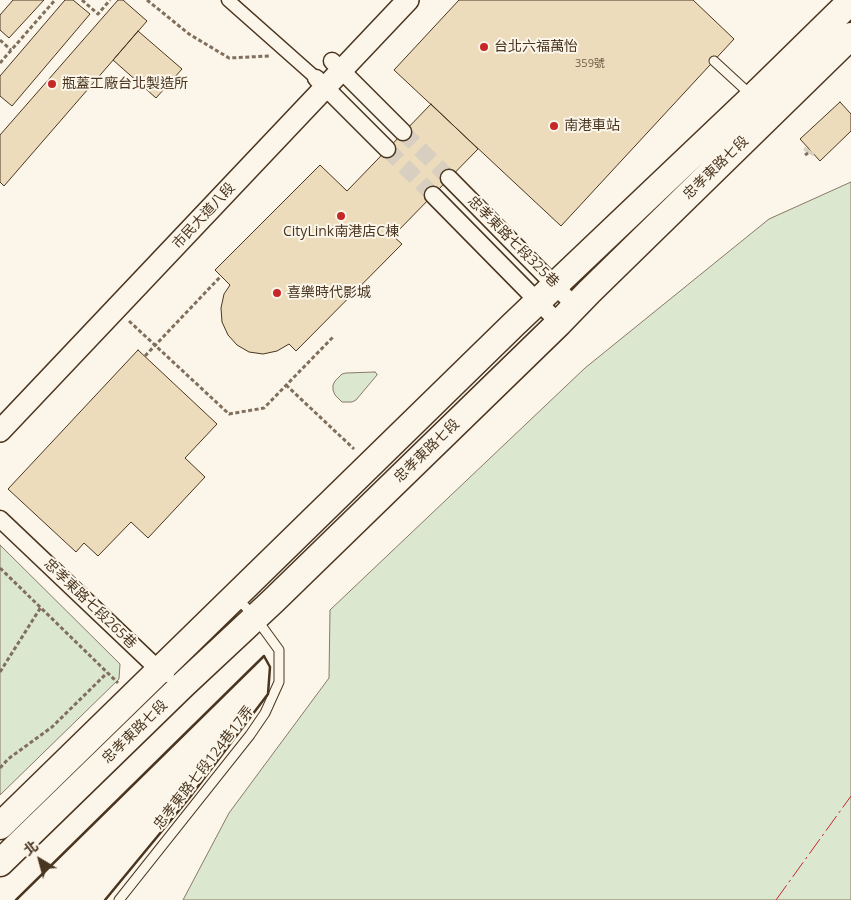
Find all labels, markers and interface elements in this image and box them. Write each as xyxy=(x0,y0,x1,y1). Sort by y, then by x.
place label: 台北六福萬怡 xyxy=(494,39,578,55)
marker: 台北六福萬怡 xyxy=(478,41,490,53)
house number: 359號 xyxy=(575,57,605,71)
place label: 瓶蓋工廠台北製造所 xyxy=(62,76,188,92)
marker: 瓶蓋工廠台北製造所 xyxy=(46,78,58,90)
place label: 南港車站 xyxy=(564,118,620,134)
marker: 南港車站 xyxy=(548,120,560,132)
street label: 忠孝東路七段 xyxy=(680,133,752,203)
street label: 市民大道八段 xyxy=(169,180,239,252)
street label: 忠孝東路七段325巷 xyxy=(464,193,562,291)
marker: CityLink南港店C棟 xyxy=(335,210,347,222)
place label: CityLink南港店C棟 xyxy=(283,224,399,240)
place label: 喜樂時代影城 xyxy=(287,285,371,301)
marker: 喜樂時代影城 xyxy=(271,287,283,299)
street label: 忠孝東路七段 xyxy=(391,416,463,486)
street label: 忠孝東路七段265巷 xyxy=(40,556,140,652)
street label: 忠孝東路七段 xyxy=(99,697,171,767)
street label: 忠孝東路七段124巷17弄 xyxy=(151,703,257,833)
north arrow xyxy=(15,835,65,885)
text: 北 xyxy=(19,836,42,859)

